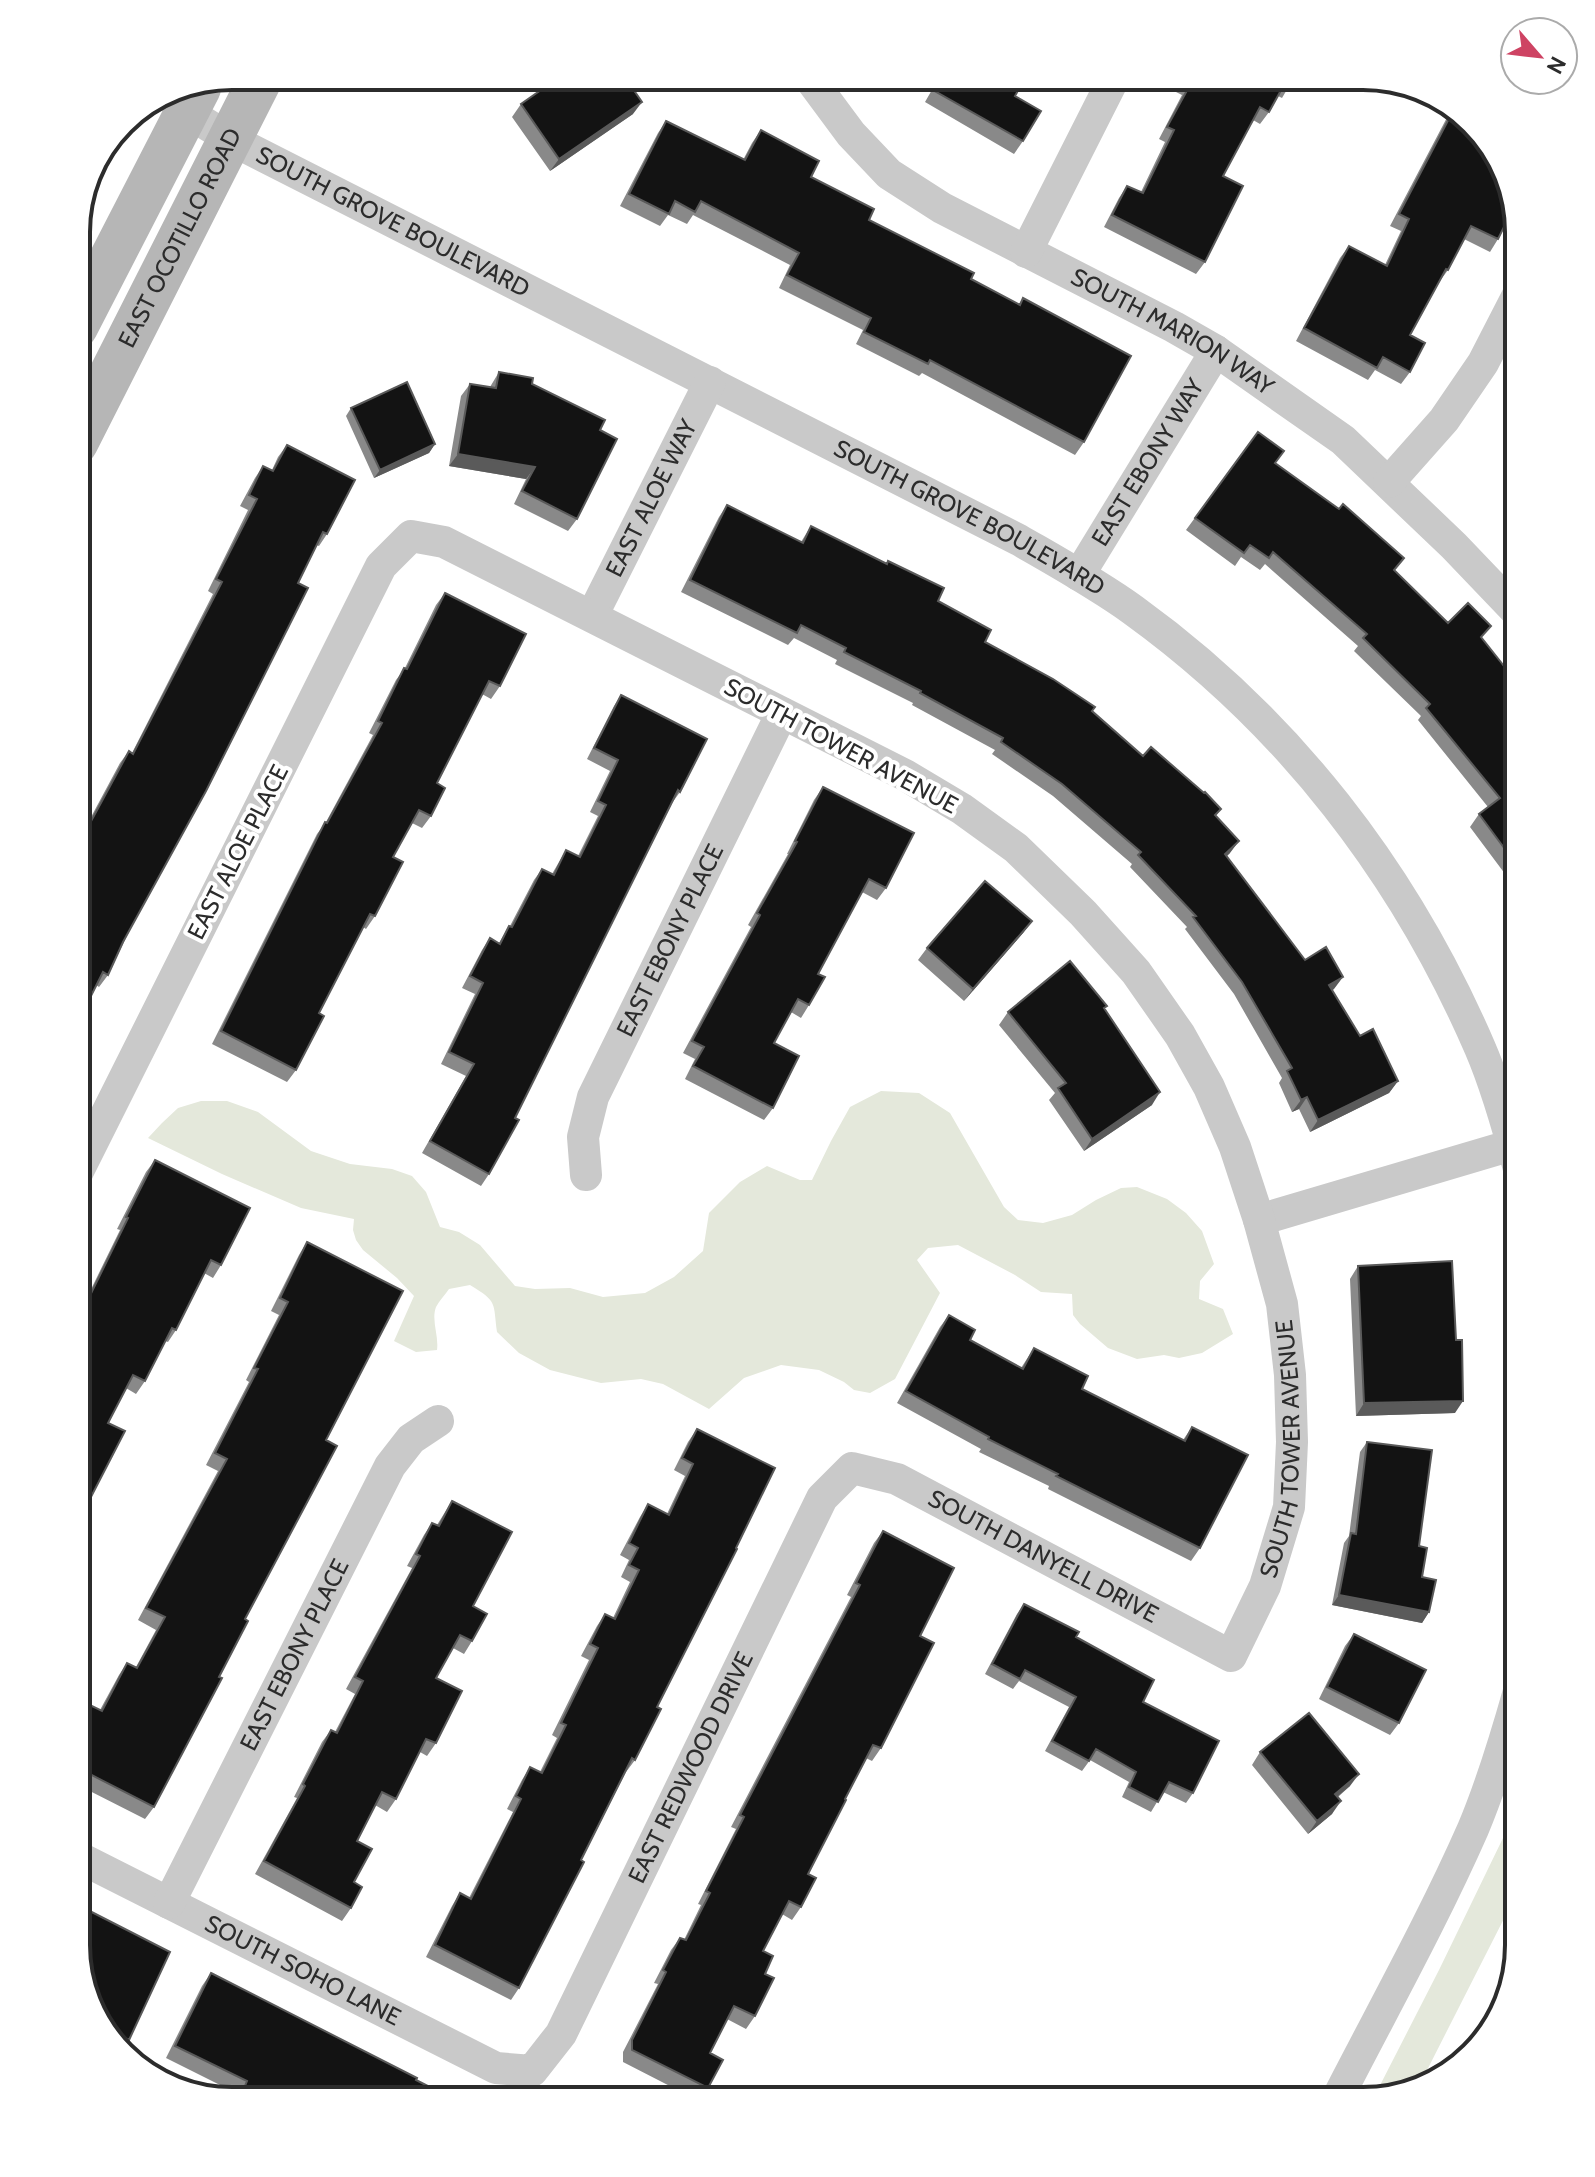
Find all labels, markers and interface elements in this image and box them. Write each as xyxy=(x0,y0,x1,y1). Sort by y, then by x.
north arrow xyxy=(1499,16,1579,96)
text: N xyxy=(1541,52,1572,78)
street label: EAST OCOTILLO ROAD xyxy=(112,123,247,352)
street label: SOUTH GROVE BOULEVARD xyxy=(251,140,535,303)
street label: SOUTH MARION WAY xyxy=(1066,262,1280,401)
street label: EAST EBONY WAY xyxy=(1085,373,1210,551)
street label: EAST ALOE WAY xyxy=(599,414,703,581)
street label: SOUTH GROVE BOULEVARD xyxy=(829,433,1111,601)
street label: SOUTH TOWER AVENUE xyxy=(719,672,963,820)
street label: EAST ALOE PLACE xyxy=(181,760,294,944)
street label: EAST EBONY PLACE xyxy=(610,839,729,1041)
street label: SOUTH TOWER AVENUE xyxy=(1253,1318,1306,1581)
street label: SOUTH DANYELL DRIVE xyxy=(923,1483,1163,1629)
street label: EAST EBONY PLACE xyxy=(234,1554,355,1755)
street label: EAST REDWOOD DRIVE xyxy=(622,1647,759,1888)
street label: SOUTH SOHO LANE xyxy=(200,1909,406,2031)

